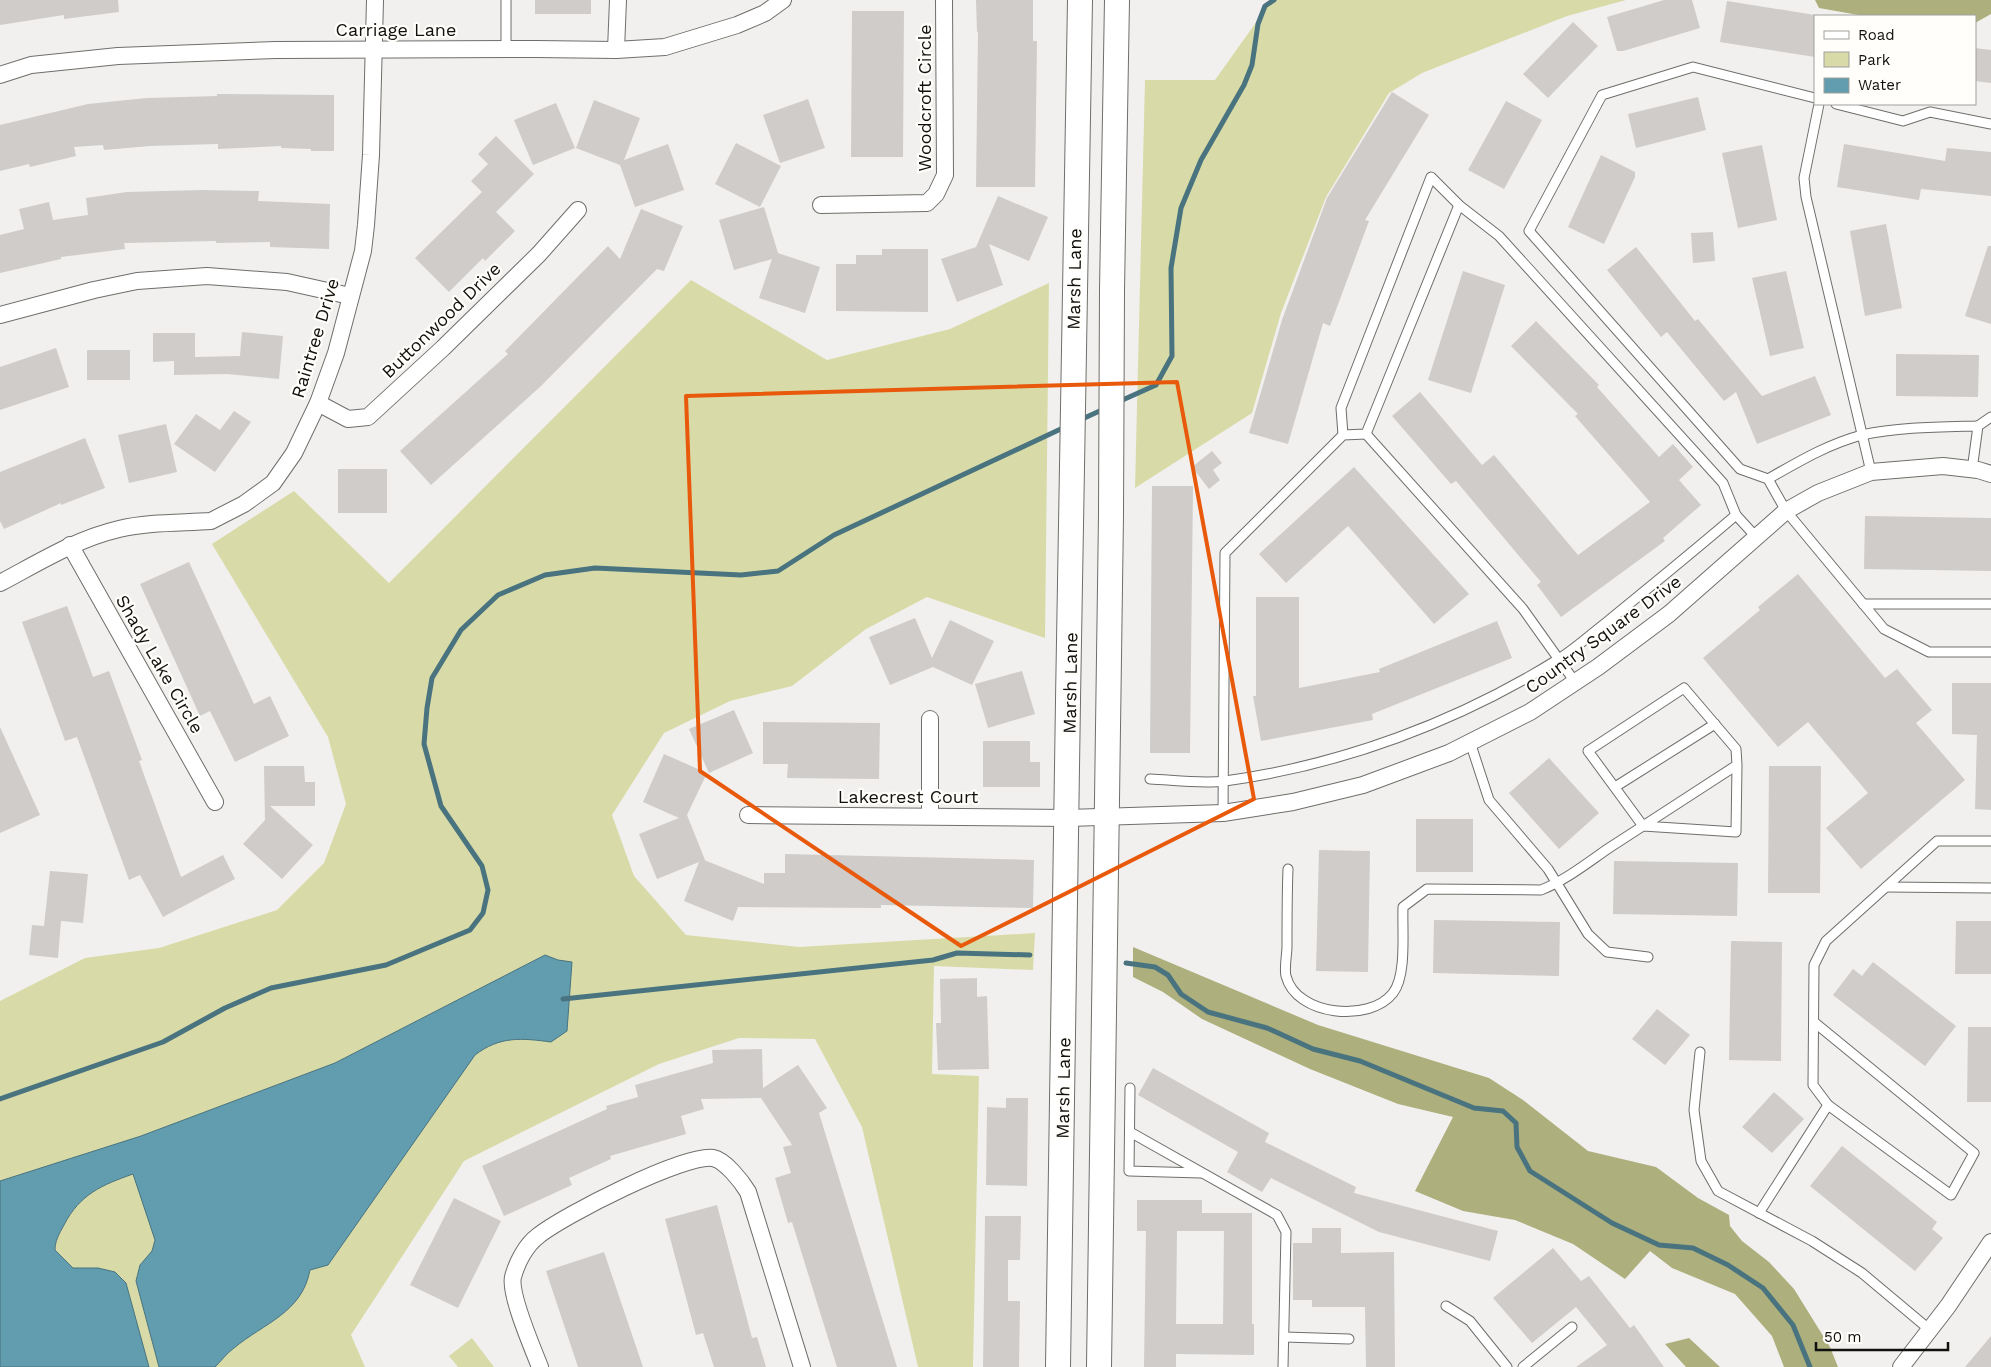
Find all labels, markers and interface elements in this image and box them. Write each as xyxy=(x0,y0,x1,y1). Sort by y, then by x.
legend xyxy=(1814,15,1976,105)
street label: Carriage Lane xyxy=(336,19,456,40)
street label: Woodcroft Circle xyxy=(914,24,935,172)
text: Road xyxy=(1858,26,1895,44)
text: Park xyxy=(1858,51,1891,69)
text: Water xyxy=(1858,76,1901,94)
street label: Marsh Lane xyxy=(1063,228,1085,330)
street label: Buttonwood Drive xyxy=(377,258,505,382)
street label: Raintree Drive xyxy=(287,276,343,400)
street label: Country Square Drive xyxy=(1521,570,1685,698)
street label: Shady Lake Circle xyxy=(112,591,208,737)
street label: Marsh Lane xyxy=(1059,632,1081,734)
street label: Lakecrest Court xyxy=(838,786,979,807)
street label: Marsh Lane xyxy=(1052,1037,1074,1139)
scale bar xyxy=(1816,1320,1948,1352)
text: 50 m xyxy=(1824,1328,1861,1346)

